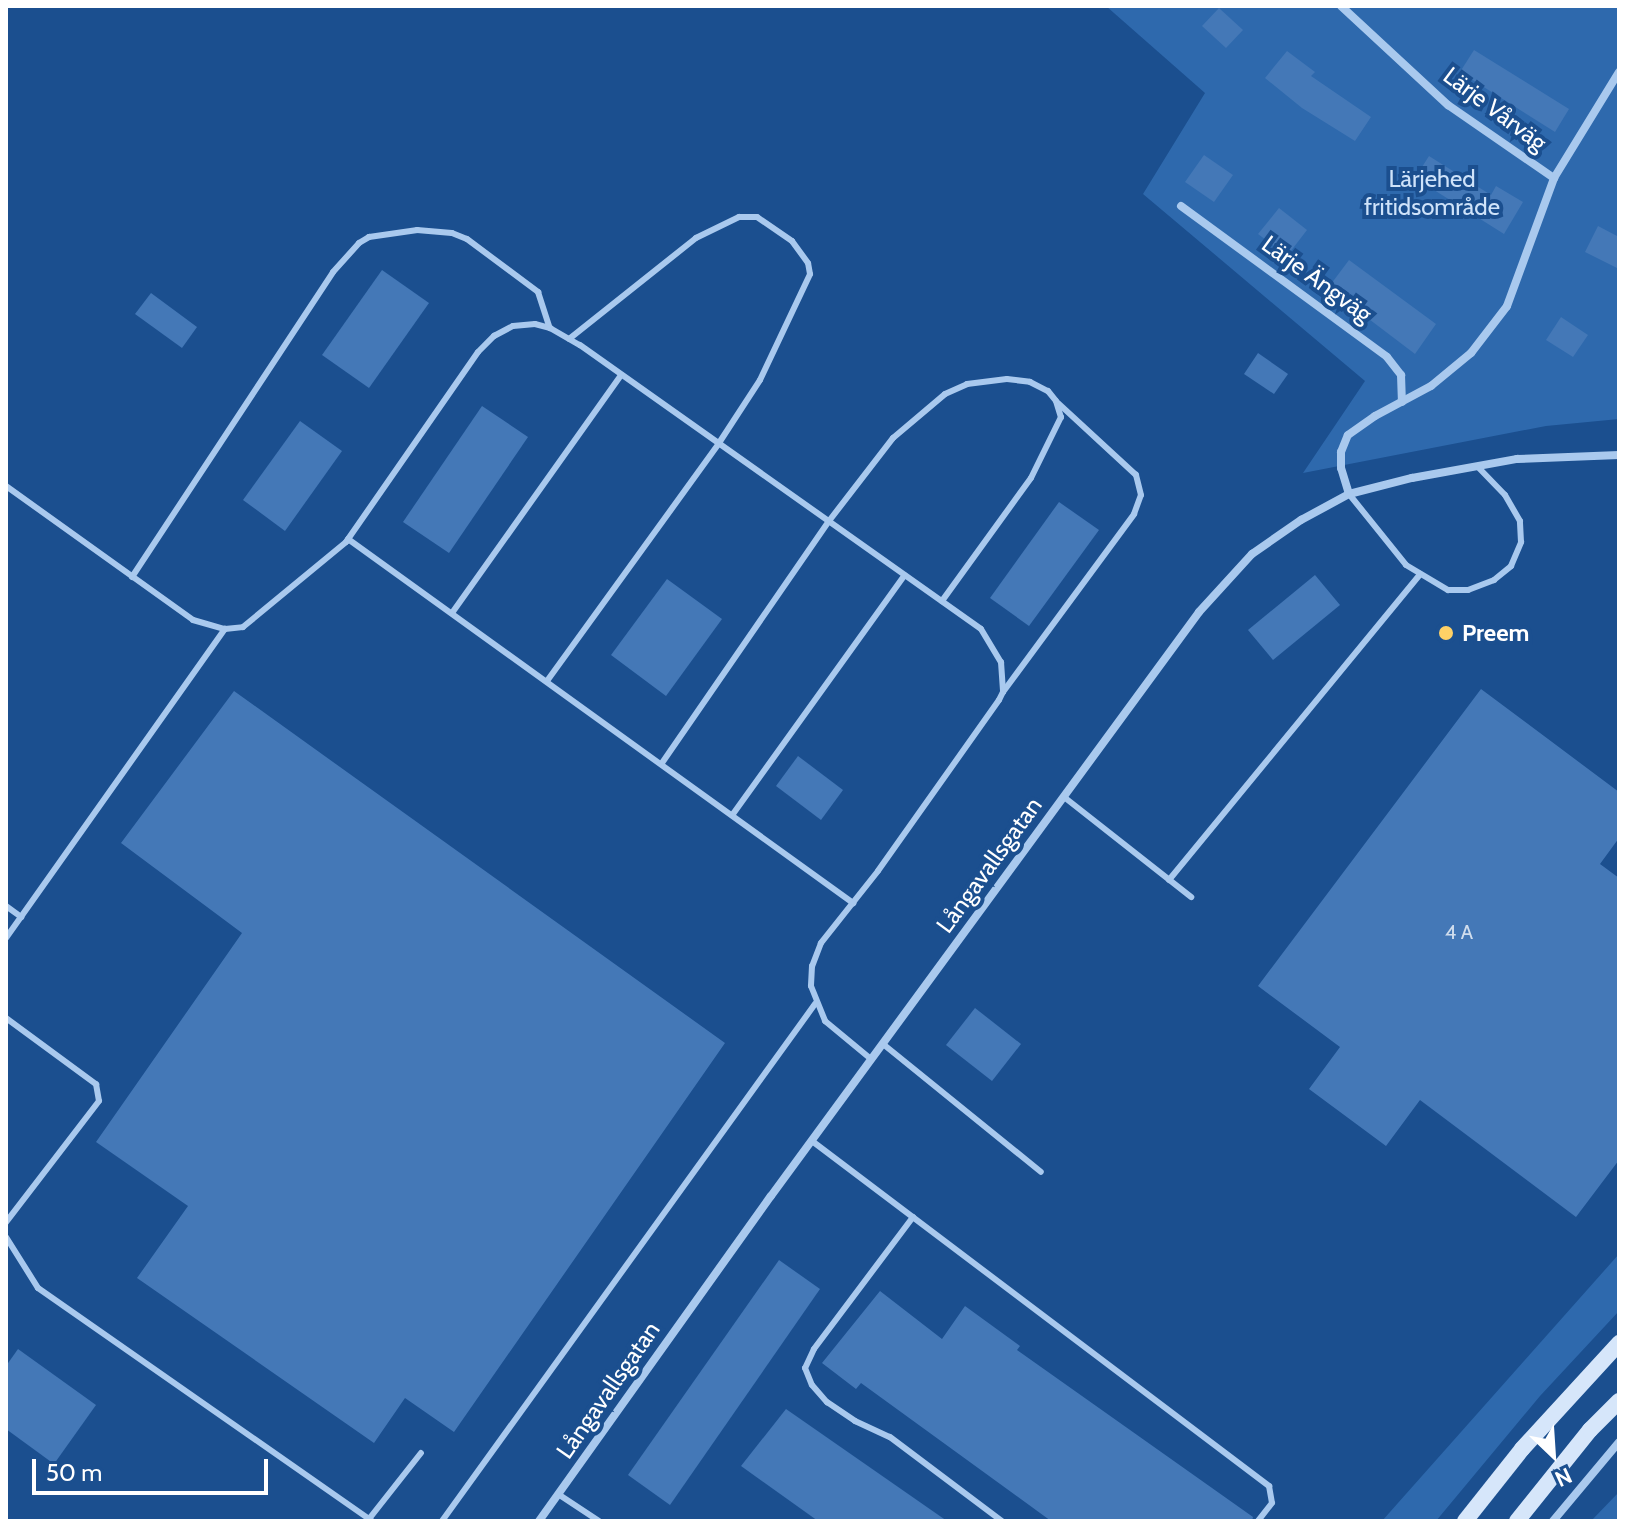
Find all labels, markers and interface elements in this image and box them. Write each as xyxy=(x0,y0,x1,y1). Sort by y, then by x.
street label: Lärje Vårväg xyxy=(1438,61,1552,157)
park label: Lärjehed fritidsområde xyxy=(1364,165,1500,221)
street label: Lärje Ängväg xyxy=(1256,229,1378,329)
place label: Preem xyxy=(1462,619,1529,647)
marker: Preem xyxy=(1437,624,1455,642)
street label: Långavallsgatan xyxy=(930,792,1048,938)
house number: 4 A xyxy=(1445,920,1473,944)
street label: Långavallsgatan xyxy=(550,1316,666,1464)
north arrow xyxy=(1513,1415,1593,1495)
scale bar xyxy=(36,1443,272,1493)
text: 50 m xyxy=(46,1458,102,1487)
text: N xyxy=(1551,1462,1576,1493)

